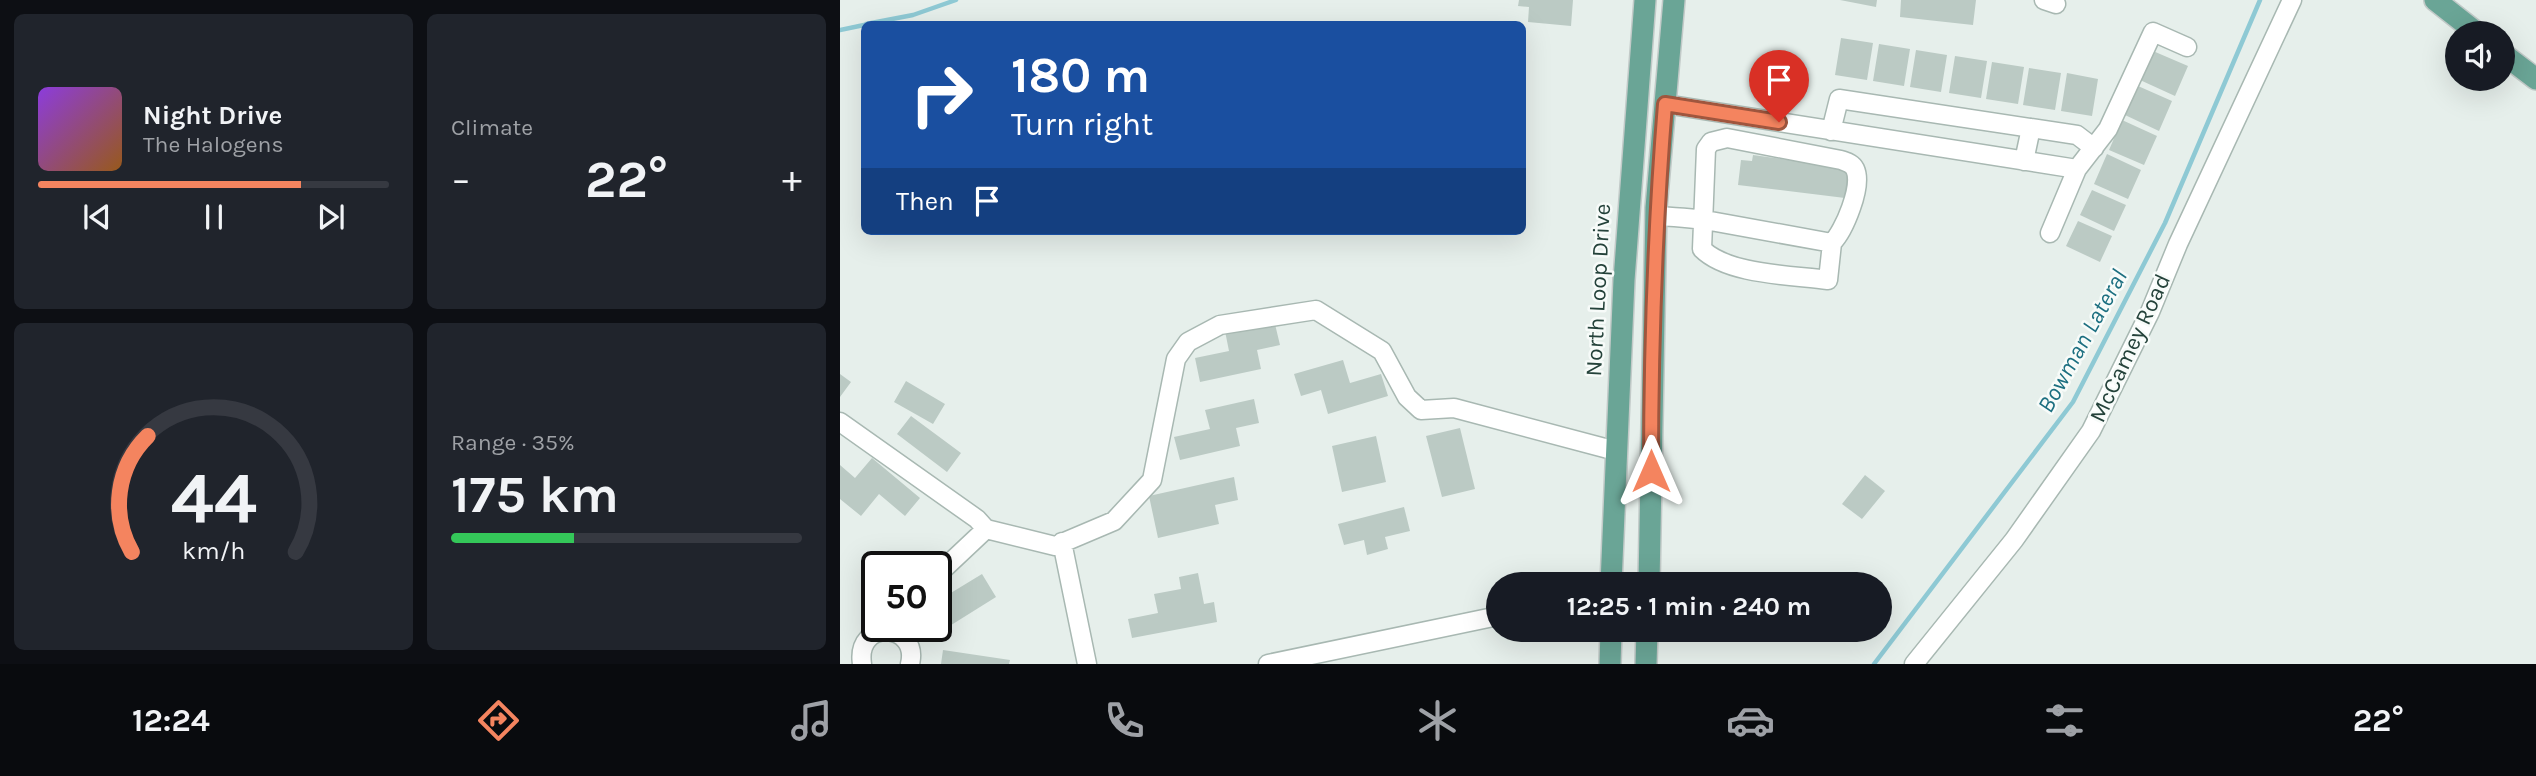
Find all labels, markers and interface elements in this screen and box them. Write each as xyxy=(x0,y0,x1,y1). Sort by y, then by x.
map controls xyxy=(2445,21,2515,91)
button: sound xyxy=(2445,21,2515,91)
text: 180 m xyxy=(1011,47,1150,104)
icon: right xyxy=(896,49,987,140)
pin xyxy=(1749,50,1809,122)
icon: arrive xyxy=(1760,61,1798,99)
text: Night Drive xyxy=(143,100,282,131)
text: Turn right xyxy=(1011,106,1153,143)
text: Climate xyxy=(451,114,533,141)
text: The Halogens xyxy=(143,131,283,158)
text: 22° xyxy=(585,149,668,210)
text: − xyxy=(451,157,471,202)
text: + xyxy=(782,157,802,202)
icon: arrive xyxy=(968,182,1006,220)
text: Then xyxy=(896,186,954,217)
icon: previous xyxy=(78,198,116,236)
icon: pause xyxy=(195,198,233,236)
icon: next xyxy=(312,198,350,236)
street label: North Loop Drive xyxy=(1580,203,1616,377)
water label: Bowman Lateral xyxy=(2031,265,2133,417)
street label: McCamey Road xyxy=(2084,270,2176,426)
text: Range · 35% xyxy=(451,429,575,456)
position arrow xyxy=(1614,434,1688,508)
text: 44 xyxy=(170,456,257,541)
text: 175 km xyxy=(451,464,619,525)
text: km/h xyxy=(182,536,245,565)
speed limit sign: 50 xyxy=(861,551,952,642)
text: 12:25 · 1 min · 240 m xyxy=(1567,591,1811,622)
icon: directions xyxy=(474,696,523,745)
icon: music xyxy=(787,696,836,745)
icon: phone xyxy=(1100,696,1149,745)
icon: climate xyxy=(1413,696,1462,745)
icon: car xyxy=(1726,696,1775,745)
icon: filters xyxy=(2040,696,2089,745)
text: 12:24 xyxy=(132,702,210,739)
text: 22° xyxy=(2353,702,2404,739)

